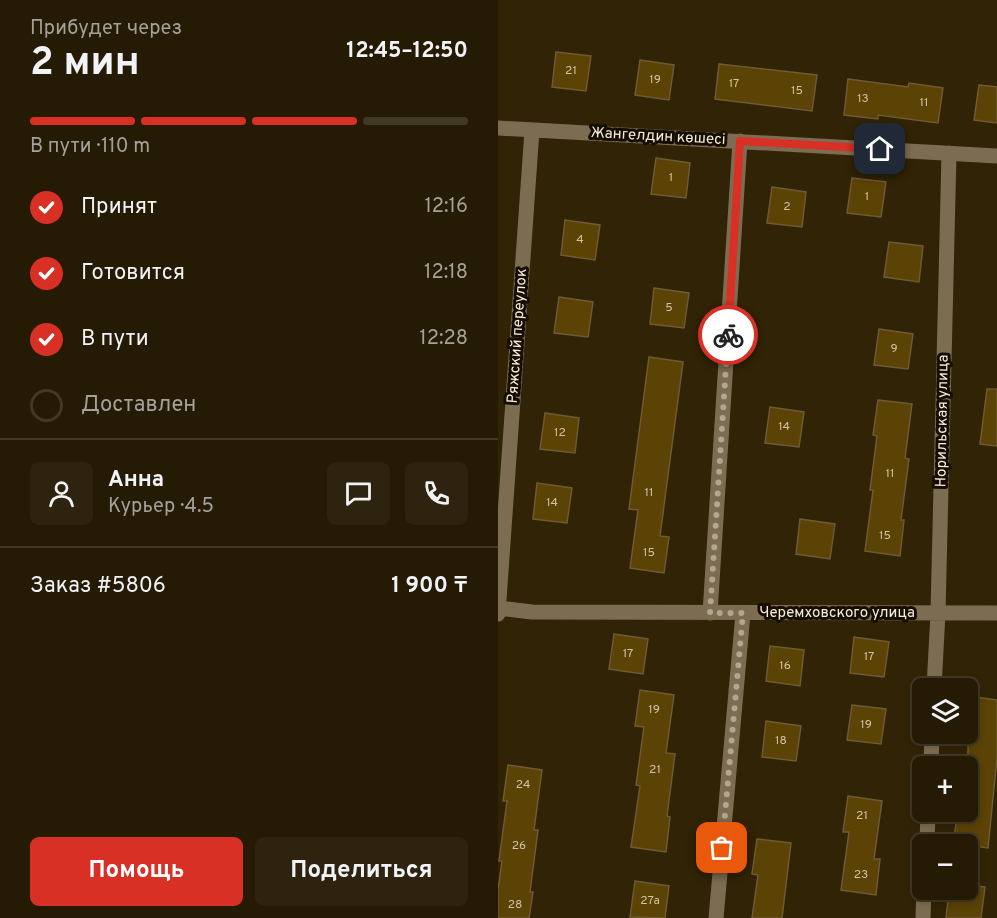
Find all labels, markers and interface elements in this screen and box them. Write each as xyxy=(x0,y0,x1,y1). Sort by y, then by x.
text: Прибудет через xyxy=(30,16,182,42)
text: 12:45–12:50 xyxy=(346,38,468,65)
text: 2 мин xyxy=(30,40,140,89)
house number: 21 xyxy=(565,63,577,79)
house number: 19 xyxy=(649,72,661,88)
house number: 17 xyxy=(729,76,739,92)
house number: 15 xyxy=(791,83,803,99)
house number: 13 xyxy=(857,91,869,107)
house number: 11 xyxy=(920,95,928,111)
pin xyxy=(854,123,905,174)
street label: Жангелдин көшесі xyxy=(590,124,726,150)
icon: home xyxy=(863,132,896,165)
text: В пути · 110 m xyxy=(30,134,150,160)
house number: 1 xyxy=(669,170,673,186)
house number: 1 xyxy=(865,189,869,205)
icon: check xyxy=(30,191,63,224)
text: Принят xyxy=(81,194,157,221)
text: 12:16 xyxy=(424,194,468,220)
house number: 2 xyxy=(783,199,791,215)
house number: 4 xyxy=(576,232,584,248)
icon: check xyxy=(30,257,63,290)
text: Готовится xyxy=(81,260,185,287)
text: 12:18 xyxy=(424,260,468,286)
street label: Ряжский переулок xyxy=(504,268,532,404)
house number: 5 xyxy=(665,300,673,316)
courier xyxy=(698,305,758,365)
icon: bike xyxy=(712,319,745,352)
icon: check xyxy=(30,323,63,356)
text: В пути xyxy=(81,326,149,353)
text: 12:28 xyxy=(419,326,468,352)
house number: 9 xyxy=(890,341,898,357)
street label: Норильская улица xyxy=(932,354,954,488)
text: Доставлен xyxy=(81,392,196,419)
house number: 14 xyxy=(778,419,790,435)
house number: 12 xyxy=(554,425,566,441)
button: person xyxy=(30,462,93,525)
button: chat xyxy=(327,462,390,525)
button: phone xyxy=(405,462,468,525)
house number: 11 xyxy=(886,466,894,482)
text: Анна xyxy=(108,467,164,494)
house number: 11 xyxy=(645,485,653,501)
text: Курьер · 4.5 xyxy=(108,494,214,520)
house number: 14 xyxy=(546,495,558,511)
house number: 15 xyxy=(879,528,891,544)
house number: 15 xyxy=(643,545,655,561)
text: Заказ #5806 xyxy=(30,573,166,600)
text: 1 900 ₸ xyxy=(391,573,468,600)
street label: Черемховского улица xyxy=(759,604,915,623)
house number: 17 xyxy=(623,646,633,662)
house number: 17 xyxy=(864,649,874,665)
house number: 16 xyxy=(779,658,791,674)
map controls xyxy=(912,678,978,900)
button: layers xyxy=(912,678,978,744)
house number: 19 xyxy=(648,702,660,718)
house number: 19 xyxy=(860,717,872,733)
house number: 18 xyxy=(775,733,787,749)
button: + xyxy=(912,756,978,822)
house number: 21 xyxy=(649,762,661,778)
house number: 24 xyxy=(516,777,530,793)
house number: 21 xyxy=(856,808,868,824)
pin xyxy=(696,822,747,873)
icon: bag xyxy=(705,831,738,864)
button: − xyxy=(912,834,978,900)
button: Помощь xyxy=(30,837,243,906)
button: Поделиться xyxy=(255,837,468,906)
house number: 26 xyxy=(512,838,526,854)
house number: 23 xyxy=(854,867,868,883)
house number: 27а xyxy=(640,893,660,909)
house number: 28 xyxy=(508,897,522,913)

